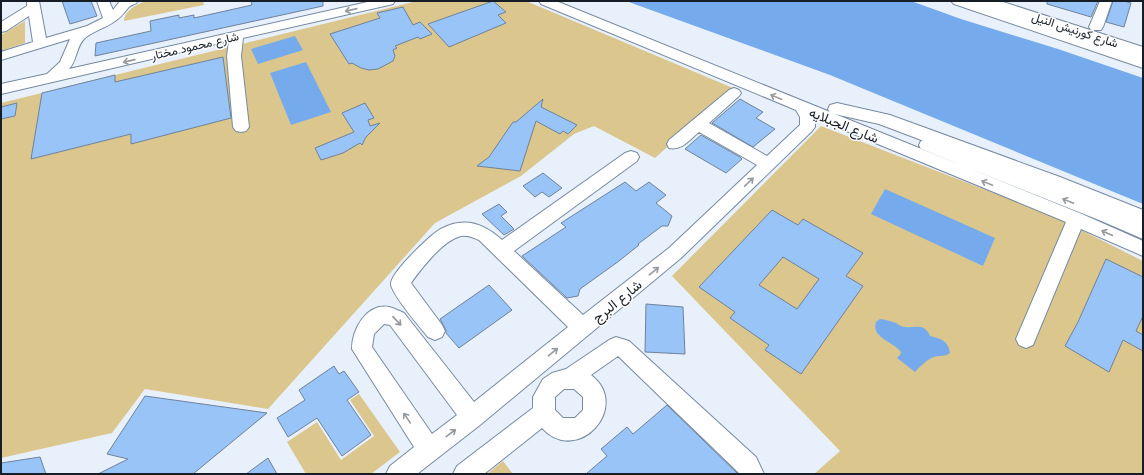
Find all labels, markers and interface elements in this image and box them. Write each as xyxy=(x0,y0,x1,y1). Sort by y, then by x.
one-way arrow xyxy=(345,7,358,14)
street label: شارع كورنيش النيل xyxy=(1029,8,1121,52)
street label: شارع محمود مختار xyxy=(148,27,241,65)
one-way arrow xyxy=(123,57,136,65)
one-way arrow xyxy=(771,92,783,100)
street label: شارع الجبلايه xyxy=(806,102,882,149)
one-way arrow xyxy=(744,178,754,187)
one-way arrow xyxy=(982,178,994,186)
one-way arrow xyxy=(1063,196,1075,204)
one-way arrow xyxy=(1102,229,1114,236)
one-way arrow xyxy=(648,266,659,275)
street label: شارع البرج xyxy=(588,275,647,328)
one-way arrow xyxy=(393,316,402,326)
one-way arrow xyxy=(547,348,558,357)
one-way arrow xyxy=(403,412,412,423)
one-way arrow xyxy=(445,429,456,438)

